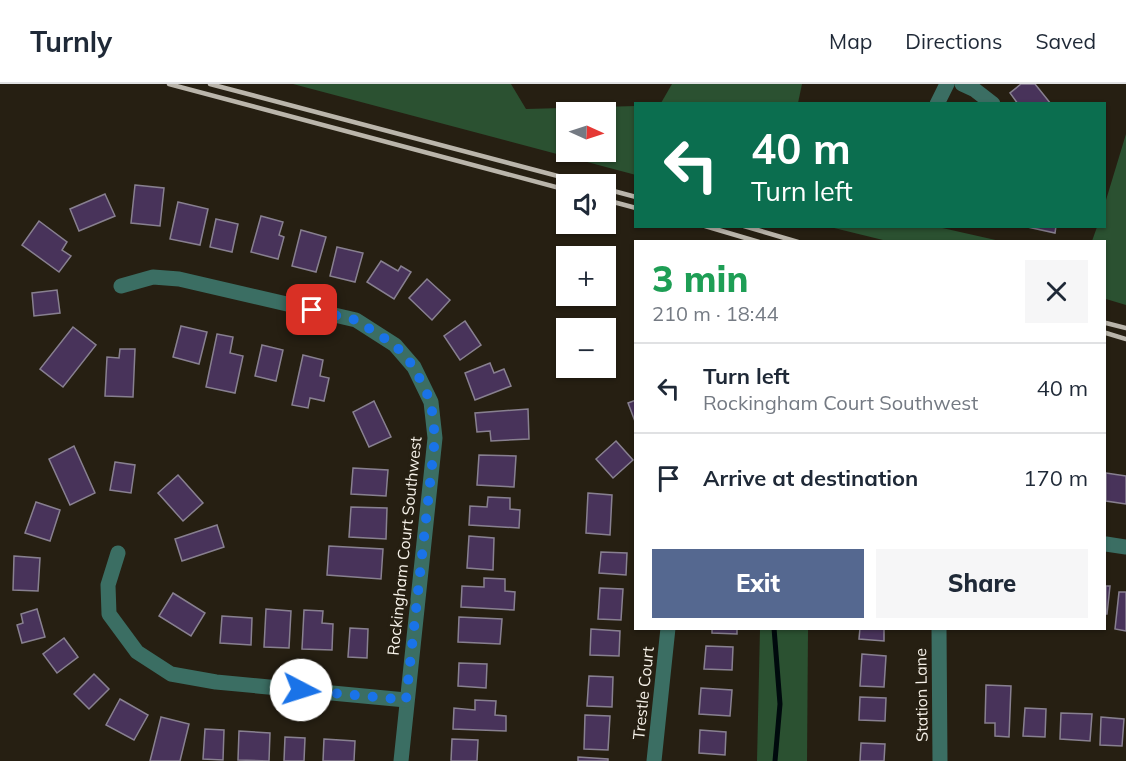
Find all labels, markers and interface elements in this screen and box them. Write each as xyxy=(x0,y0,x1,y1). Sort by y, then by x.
text: Turnly xyxy=(30,24,112,59)
text: Map xyxy=(829,28,872,54)
text: Directions xyxy=(905,28,1002,54)
text: Saved xyxy=(1035,28,1096,54)
north arrow xyxy=(556,102,616,162)
map controls xyxy=(556,102,616,378)
text: 40 m xyxy=(751,122,851,175)
icon: left xyxy=(652,126,730,204)
button: sound xyxy=(556,174,616,234)
text: Turn left xyxy=(751,174,853,208)
button: + xyxy=(556,246,616,306)
text: 3 min xyxy=(652,256,748,301)
button: close xyxy=(1025,260,1088,323)
pin xyxy=(286,284,337,335)
icon: arrive xyxy=(295,293,328,326)
text: 210 m · 18:44 xyxy=(652,301,778,326)
button: − xyxy=(556,318,616,378)
text: Turn left xyxy=(703,362,790,390)
icon: left xyxy=(652,372,685,405)
text: 40 m xyxy=(1037,374,1088,402)
text: Rockingham Court Southwest xyxy=(703,390,978,415)
street label: Rockingham Court Southwest xyxy=(383,435,425,657)
icon: arrive xyxy=(652,462,685,495)
text: Arrive at destination xyxy=(703,464,918,492)
text: 170 m xyxy=(1023,464,1088,492)
button: Exit xyxy=(652,549,864,618)
button: Share xyxy=(876,549,1088,618)
street label: Trestle Court xyxy=(628,645,658,741)
street label: Station Lane xyxy=(910,648,932,742)
position arrow xyxy=(269,658,333,722)

